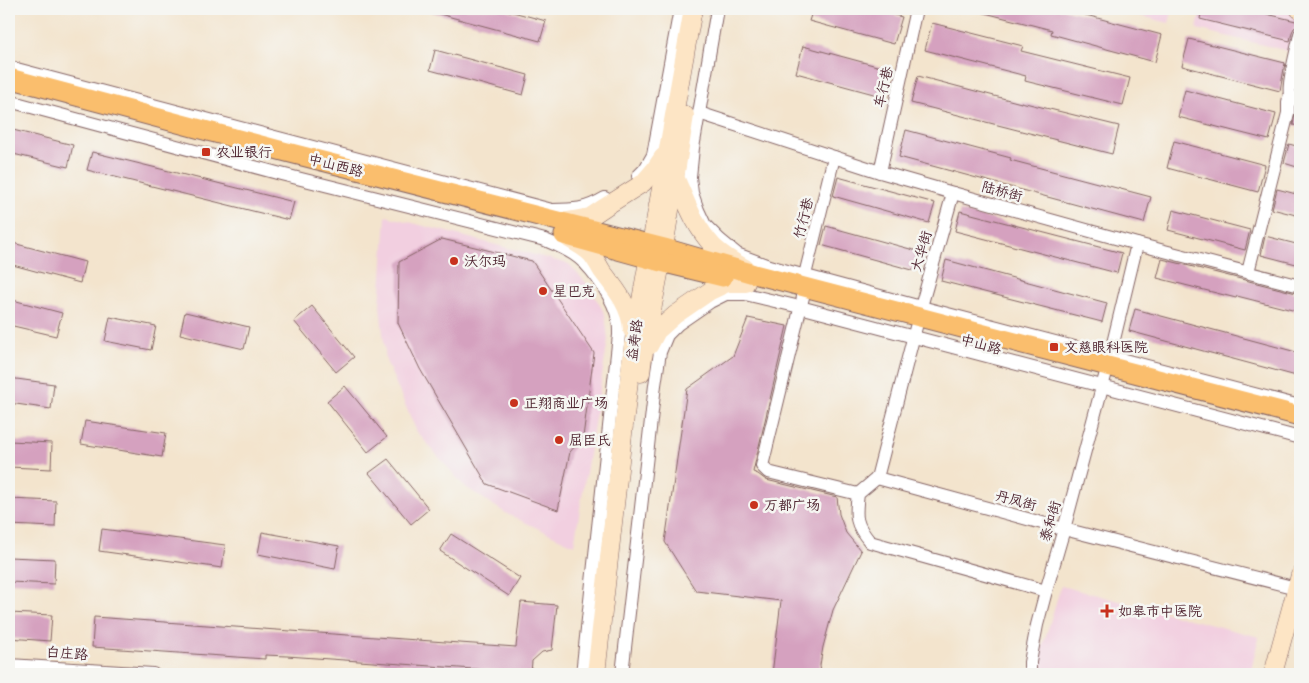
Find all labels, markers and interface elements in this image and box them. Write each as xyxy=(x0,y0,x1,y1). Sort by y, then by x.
street label: 车行巷 xyxy=(869,63,897,109)
place label: 农业银行 xyxy=(216,142,272,161)
marker: 农业银行 xyxy=(200,146,212,158)
street label: 中山西路 xyxy=(307,149,366,181)
street label: 陆桥街 xyxy=(979,176,1025,205)
street label: 竹行巷 xyxy=(788,194,817,241)
street label: 大华街 xyxy=(906,228,935,274)
place label: 沃尔玛 xyxy=(464,251,506,270)
marker: 沃尔玛 xyxy=(448,255,460,267)
place label: 星巴克 xyxy=(553,281,595,300)
marker: 星巴克 xyxy=(537,285,549,297)
street label: 益寿路 xyxy=(621,318,646,362)
street label: 中山路 xyxy=(958,329,1004,358)
place label: 文慈眼科医院 xyxy=(1064,337,1148,356)
marker: 文慈眼科医院 xyxy=(1048,341,1060,353)
place label: 正翔商业广场 xyxy=(524,393,608,412)
marker: 正翔商业广场 xyxy=(508,397,520,409)
place label: 屈臣氏 xyxy=(569,430,611,449)
marker: 屈臣氏 xyxy=(553,434,565,446)
street label: 丹凤街 xyxy=(993,485,1039,514)
place label: 万都广场 xyxy=(764,495,820,514)
street label: 泰和街 xyxy=(1035,498,1064,544)
marker: 万都广场 xyxy=(748,499,760,511)
place label: 如皋市中医院 xyxy=(1118,601,1202,620)
marker: 如皋市中医院 xyxy=(1100,604,1114,618)
street label: 白庄路 xyxy=(45,642,89,663)

